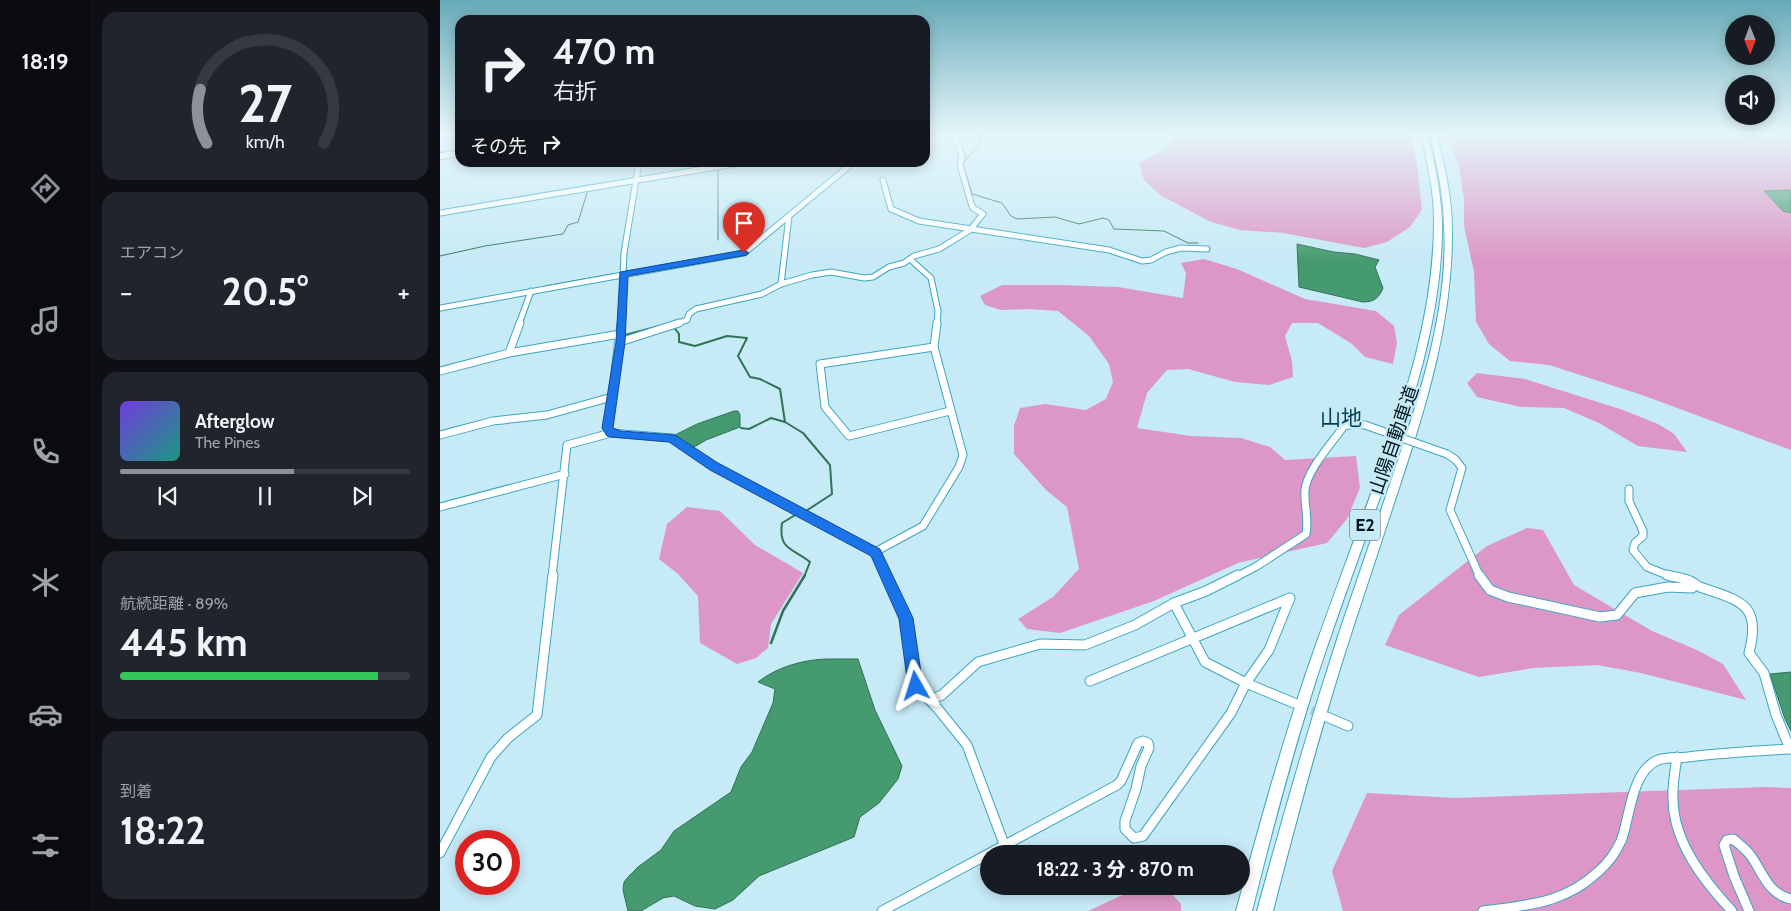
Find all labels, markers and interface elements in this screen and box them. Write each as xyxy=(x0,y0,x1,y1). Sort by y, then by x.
north arrow xyxy=(1725,15,1775,65)
map controls xyxy=(1725,15,1775,125)
text: 470 m xyxy=(553,30,655,73)
icon: right xyxy=(470,35,535,100)
text: 18:19 xyxy=(22,48,68,75)
text: 27 xyxy=(238,72,292,135)
button: sound xyxy=(1725,75,1775,125)
text: 右折 xyxy=(553,78,597,105)
icon: right xyxy=(537,130,565,158)
text: km/h xyxy=(245,131,285,152)
text: その先 xyxy=(470,135,527,158)
icon: directions xyxy=(28,171,63,206)
pin xyxy=(723,202,765,253)
icon: arrive xyxy=(730,209,758,237)
text: エアコン xyxy=(120,243,184,262)
text: 20.5° xyxy=(222,268,308,315)
text: − xyxy=(120,275,132,309)
text: + xyxy=(398,275,410,309)
icon: music xyxy=(28,303,63,338)
street label: 山陽自動車道 xyxy=(1365,382,1423,498)
district label: 山地 xyxy=(1320,405,1362,430)
text: Afterglow xyxy=(195,410,275,433)
text: The Pines xyxy=(195,433,260,452)
icon: phone xyxy=(28,434,63,469)
icon: previous xyxy=(154,482,182,510)
icon: pause xyxy=(251,482,279,510)
icon: next xyxy=(348,482,376,510)
road number: E2 xyxy=(1350,510,1380,540)
icon: climate xyxy=(28,565,63,600)
text: 航続距離 · 89% xyxy=(120,594,228,613)
text: 445 km xyxy=(120,619,248,666)
position arrow xyxy=(889,659,941,711)
icon: car xyxy=(28,697,63,732)
text: 到着 xyxy=(120,782,152,801)
text: 18:22 xyxy=(120,807,206,854)
icon: filters xyxy=(28,828,63,863)
speed limit sign: 30 xyxy=(455,830,520,895)
text: 18:22 · 3 分 · 870 m xyxy=(1036,858,1194,881)

